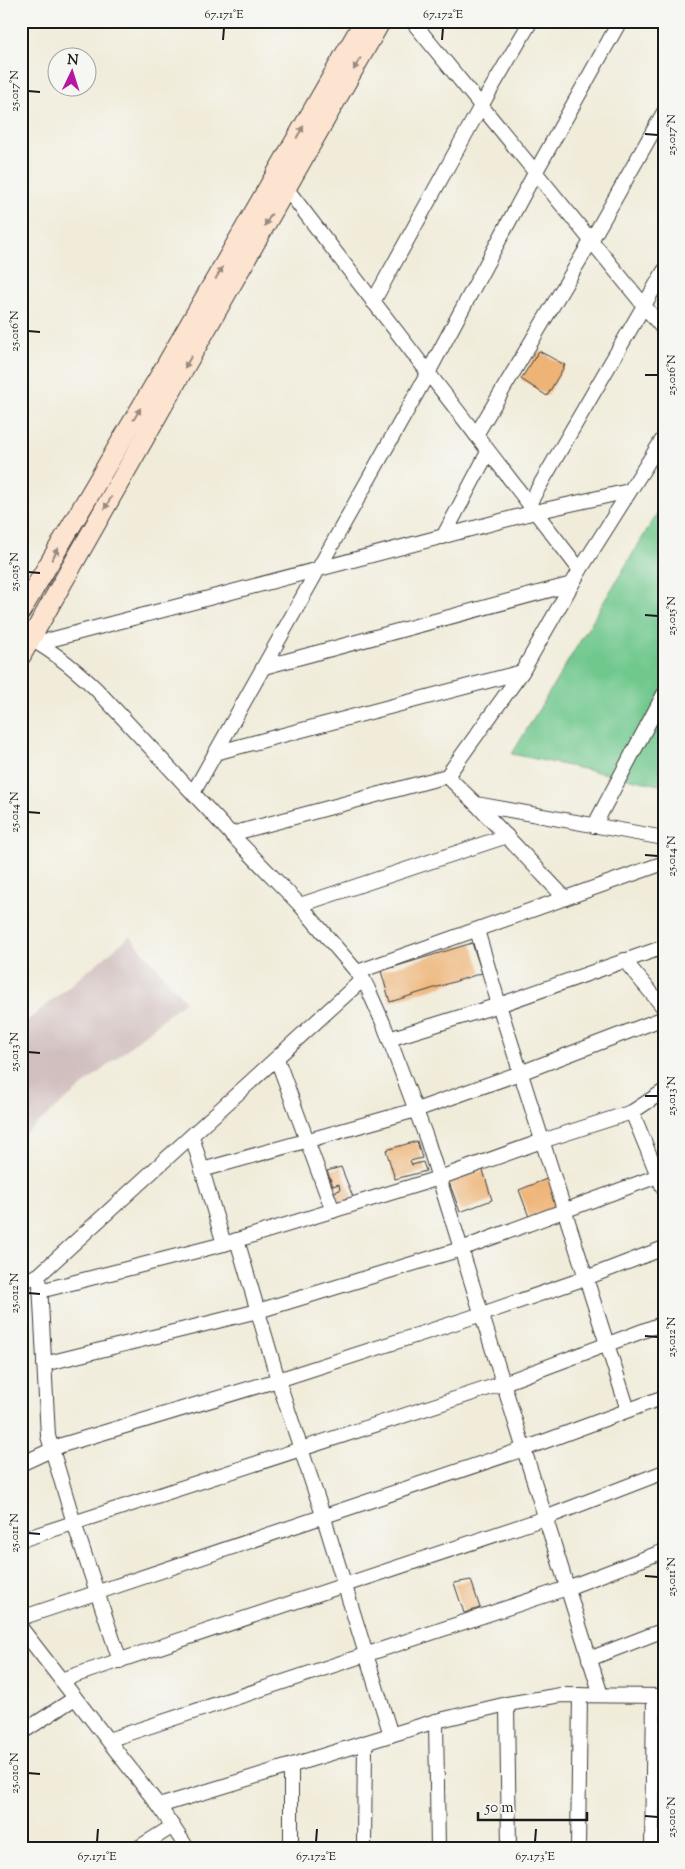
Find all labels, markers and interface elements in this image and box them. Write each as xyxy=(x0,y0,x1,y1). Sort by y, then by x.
text: 67.171°E xyxy=(205,6,244,24)
text: 67.172°E xyxy=(423,6,464,24)
north arrow xyxy=(48,48,98,98)
text: N xyxy=(66,51,79,71)
one-way arrow xyxy=(353,56,361,71)
text: 25.017°N xyxy=(6,70,24,112)
text: 25.017°N xyxy=(663,114,681,156)
one-way arrow xyxy=(296,125,304,140)
one-way arrow xyxy=(264,213,272,227)
one-way arrow xyxy=(214,266,223,280)
text: 25.016°N xyxy=(6,310,24,352)
one-way arrow xyxy=(184,354,192,369)
text: 25.016°N xyxy=(663,354,681,396)
one-way arrow xyxy=(133,407,142,420)
one-way arrow xyxy=(104,497,113,510)
one-way arrow xyxy=(50,547,59,560)
text: 25.015°N xyxy=(6,552,24,592)
text: 25.015°N xyxy=(663,596,681,636)
text: 25.014°N xyxy=(6,791,24,833)
text: 25.014°N xyxy=(663,835,681,877)
text: 25.013°N xyxy=(6,1032,24,1072)
text: 25.013°N xyxy=(663,1076,681,1116)
text: 25.012°N xyxy=(6,1272,24,1313)
text: 25.012°N xyxy=(663,1316,681,1357)
text: 25.011°N xyxy=(6,1513,24,1553)
text: 25.011°N xyxy=(663,1557,681,1597)
text: 25.010°N xyxy=(6,1752,24,1794)
scale bar xyxy=(478,1789,586,1821)
text: 25.010°N xyxy=(663,1796,681,1838)
text: 50 m xyxy=(484,1798,514,1819)
text: 67.171°E xyxy=(78,1848,117,1866)
text: 67.172°E xyxy=(296,1848,337,1866)
text: 67.173°E xyxy=(515,1848,556,1866)

